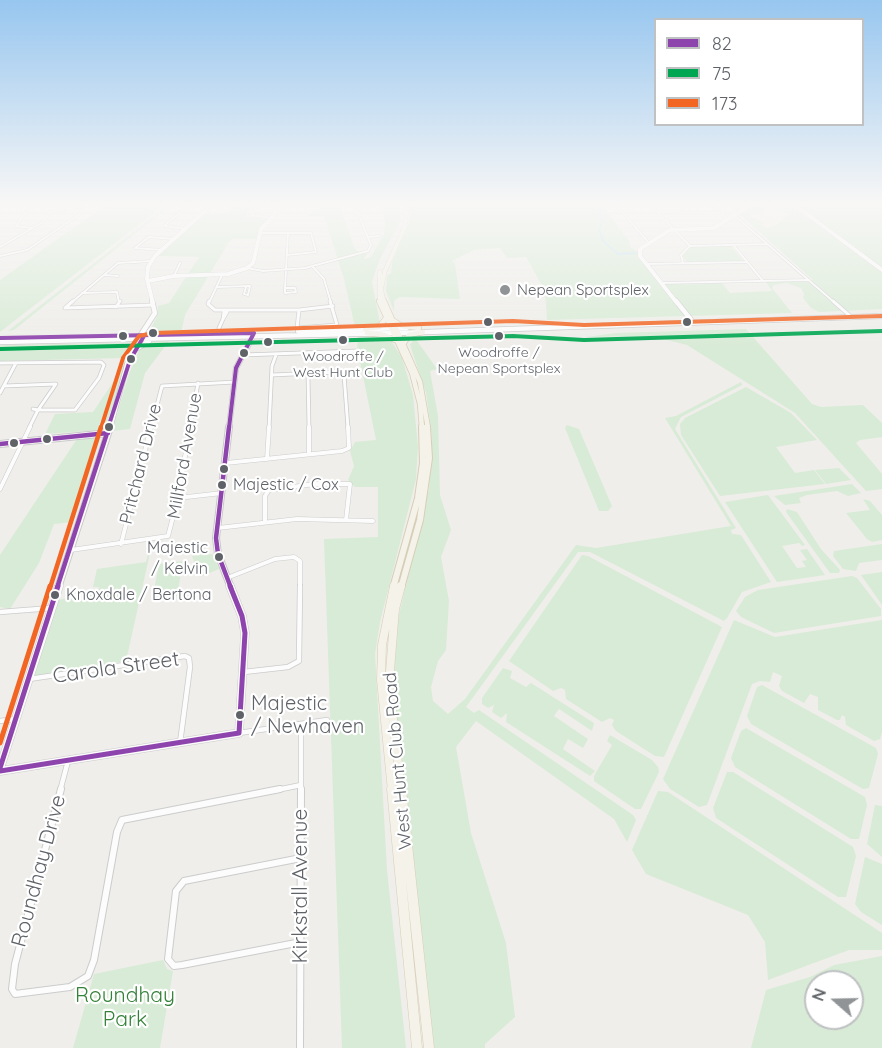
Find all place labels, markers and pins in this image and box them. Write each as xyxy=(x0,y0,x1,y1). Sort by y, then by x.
place label: Nepean Sportsplex xyxy=(517,281,649,299)
marker: Nepean Sportsplex xyxy=(498,283,512,297)
unlabelled marker xyxy=(482,316,494,328)
unlabelled marker xyxy=(681,316,693,328)
unlabelled marker xyxy=(147,327,159,339)
unlabelled marker xyxy=(117,330,129,342)
marker: Woodroffe / Nepean Sportsplex xyxy=(493,330,505,342)
marker: Woodroffe / West Hunt Club xyxy=(337,334,349,346)
unlabelled marker xyxy=(262,336,274,348)
place label: Woodroffe / Nepean Sportsplex xyxy=(438,345,560,378)
unlabelled marker xyxy=(238,347,250,359)
place label: Woodroffe / West Hunt Club xyxy=(293,349,393,382)
unlabelled marker xyxy=(125,353,137,365)
unlabelled marker xyxy=(103,421,115,433)
unlabelled marker xyxy=(41,433,53,445)
unlabelled marker xyxy=(8,437,20,449)
unlabelled marker xyxy=(218,463,230,475)
place label: Majestic / Cox xyxy=(233,475,339,495)
marker: Majestic / Cox xyxy=(216,479,228,491)
place label: Majestic / Kelvin xyxy=(147,538,208,576)
marker: Majestic / Kelvin xyxy=(213,551,225,563)
place label: Knoxdale / Bertona xyxy=(66,585,212,605)
marker: Knoxdale / Bertona xyxy=(49,589,61,601)
place label: Majestic / Newhaven xyxy=(251,692,364,739)
marker: Majestic / Newhaven xyxy=(234,709,246,721)

